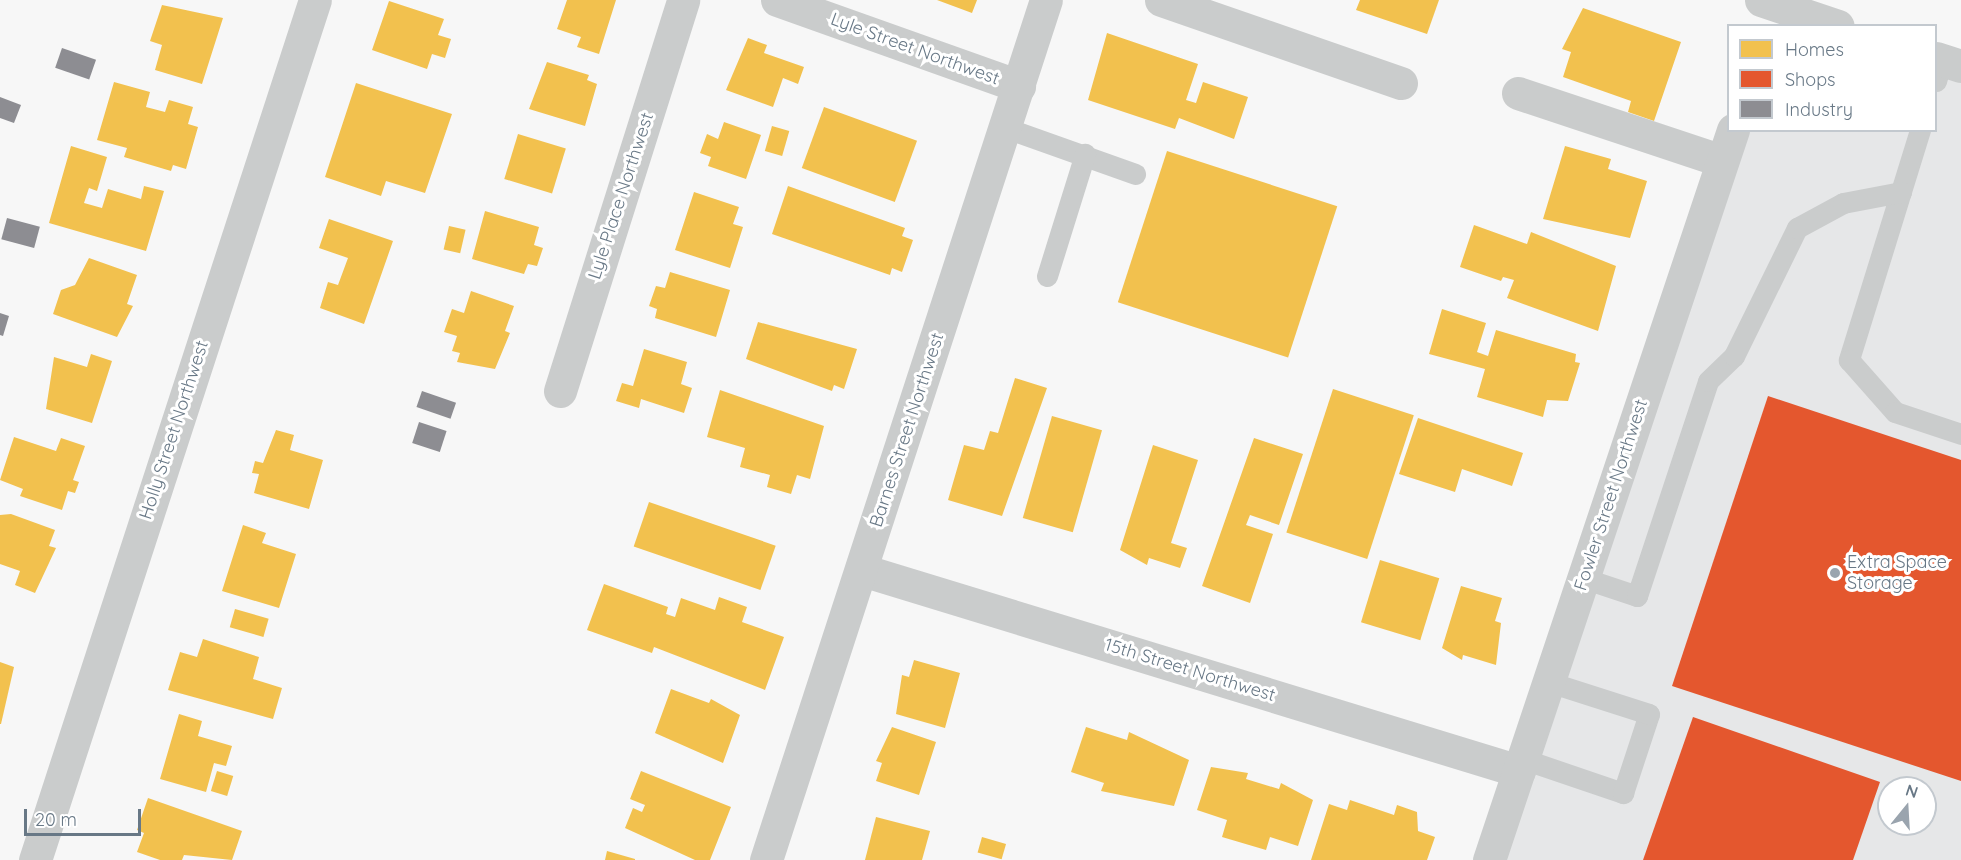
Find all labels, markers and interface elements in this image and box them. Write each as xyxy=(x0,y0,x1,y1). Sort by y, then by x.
street label: Lyle Street Northwest xyxy=(828,8,1002,90)
legend xyxy=(1727,24,1937,132)
text: Homes xyxy=(1785,38,1844,61)
text: Shops xyxy=(1785,68,1836,91)
text: Industry xyxy=(1785,98,1853,121)
street label: Lyle Place Northwest xyxy=(584,110,658,282)
street label: Barnes Street Northwest xyxy=(865,330,949,530)
street label: Holly Street Northwest xyxy=(135,338,213,522)
street label: Fowler Street Northwest xyxy=(1570,397,1652,593)
place label: Extra Space Storage xyxy=(1847,552,1947,594)
marker: Extra Space Storage xyxy=(1828,566,1842,580)
street label: 15th Street Northwest xyxy=(1102,634,1278,706)
north arrow xyxy=(1877,776,1937,836)
text: N xyxy=(1903,779,1921,802)
scale bar xyxy=(27,797,144,835)
text: 20 m xyxy=(35,808,77,831)

